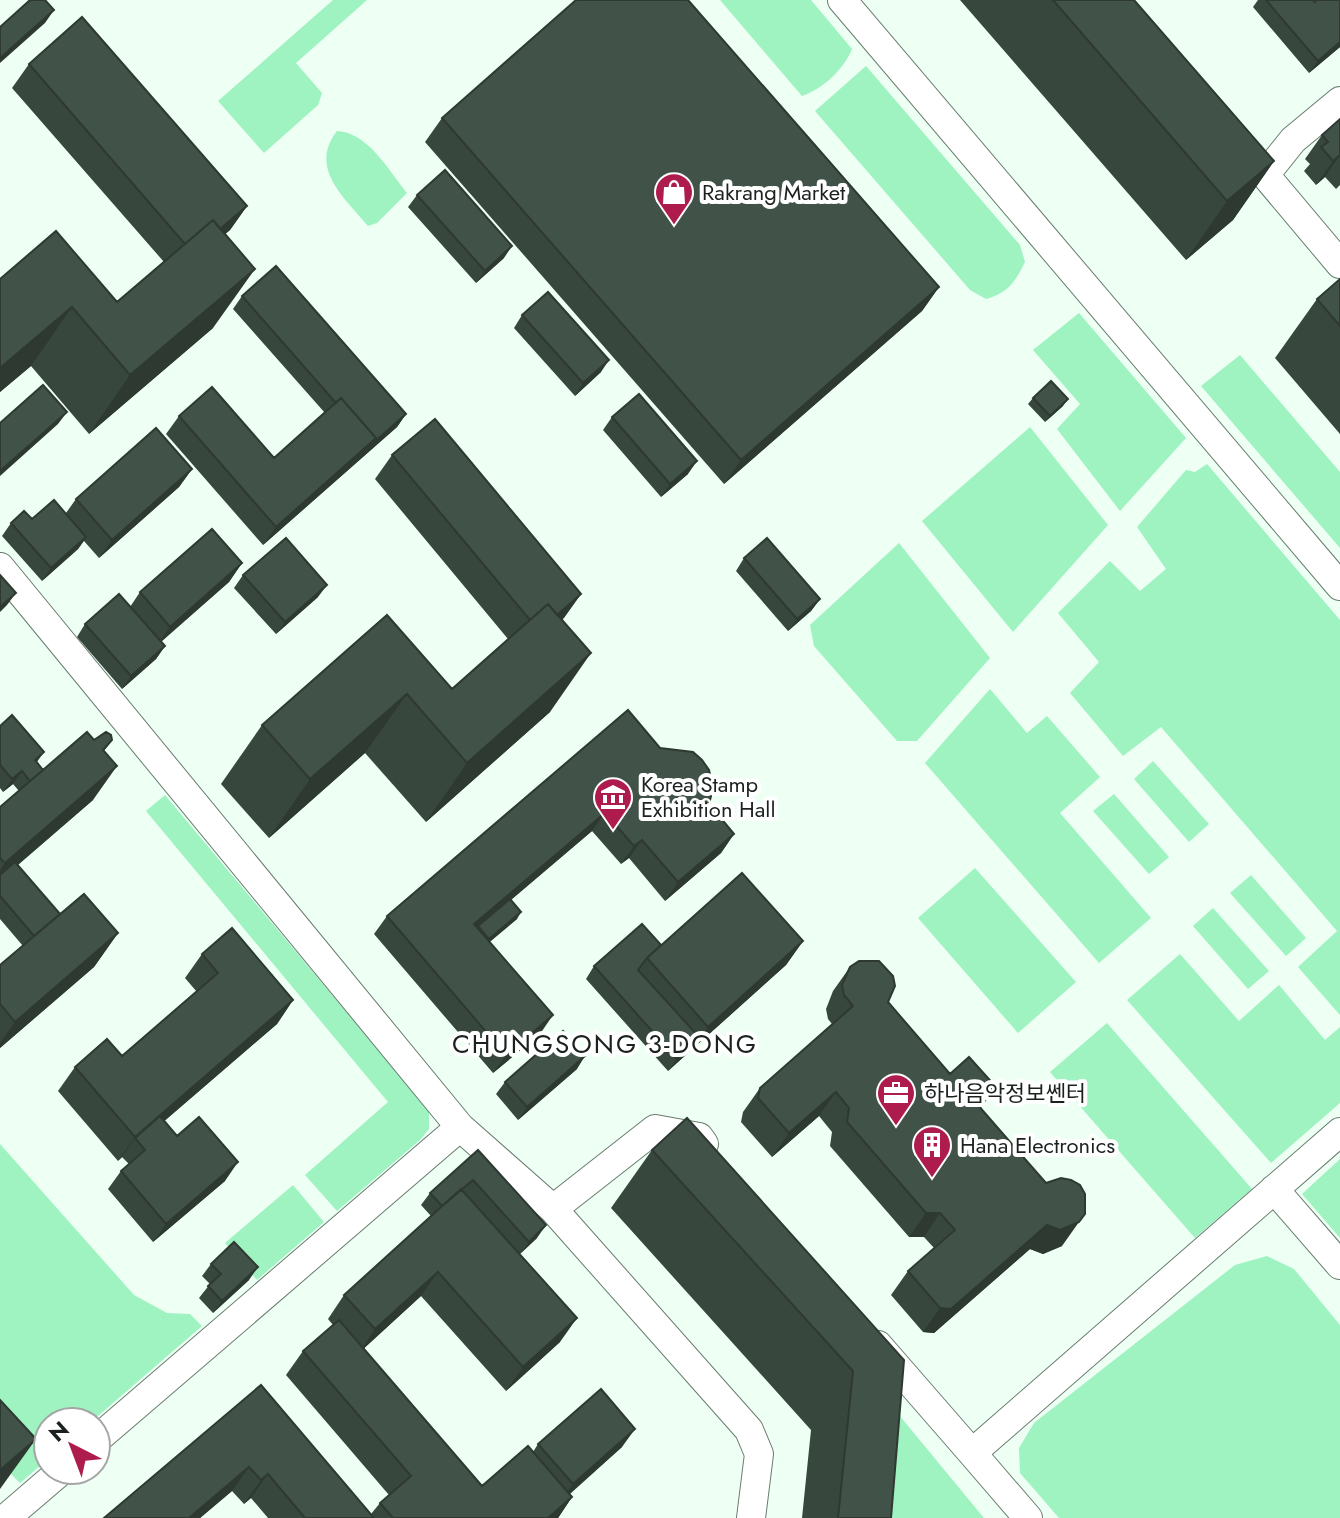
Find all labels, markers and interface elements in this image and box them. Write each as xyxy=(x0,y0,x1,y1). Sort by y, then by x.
shop icon: Rakrang Market xyxy=(653,171,695,226)
place label: Rakrang Market xyxy=(702,176,846,208)
place label: Korea Stamp Exhibition Hall xyxy=(641,768,775,825)
museum icon: Korea Stamp Exhibition Hall xyxy=(592,776,634,831)
district label: CHUNGSONG 3-DONG xyxy=(452,1025,758,1063)
office icon: 하나음악정보쎈터 xyxy=(875,1072,917,1127)
place label: 하나음악정보쎈터 xyxy=(924,1077,1086,1109)
building icon: Hana Electronics xyxy=(911,1124,953,1179)
place label: Hana Electronics xyxy=(960,1129,1115,1161)
north arrow xyxy=(32,1406,112,1486)
text: N xyxy=(41,1413,76,1449)

